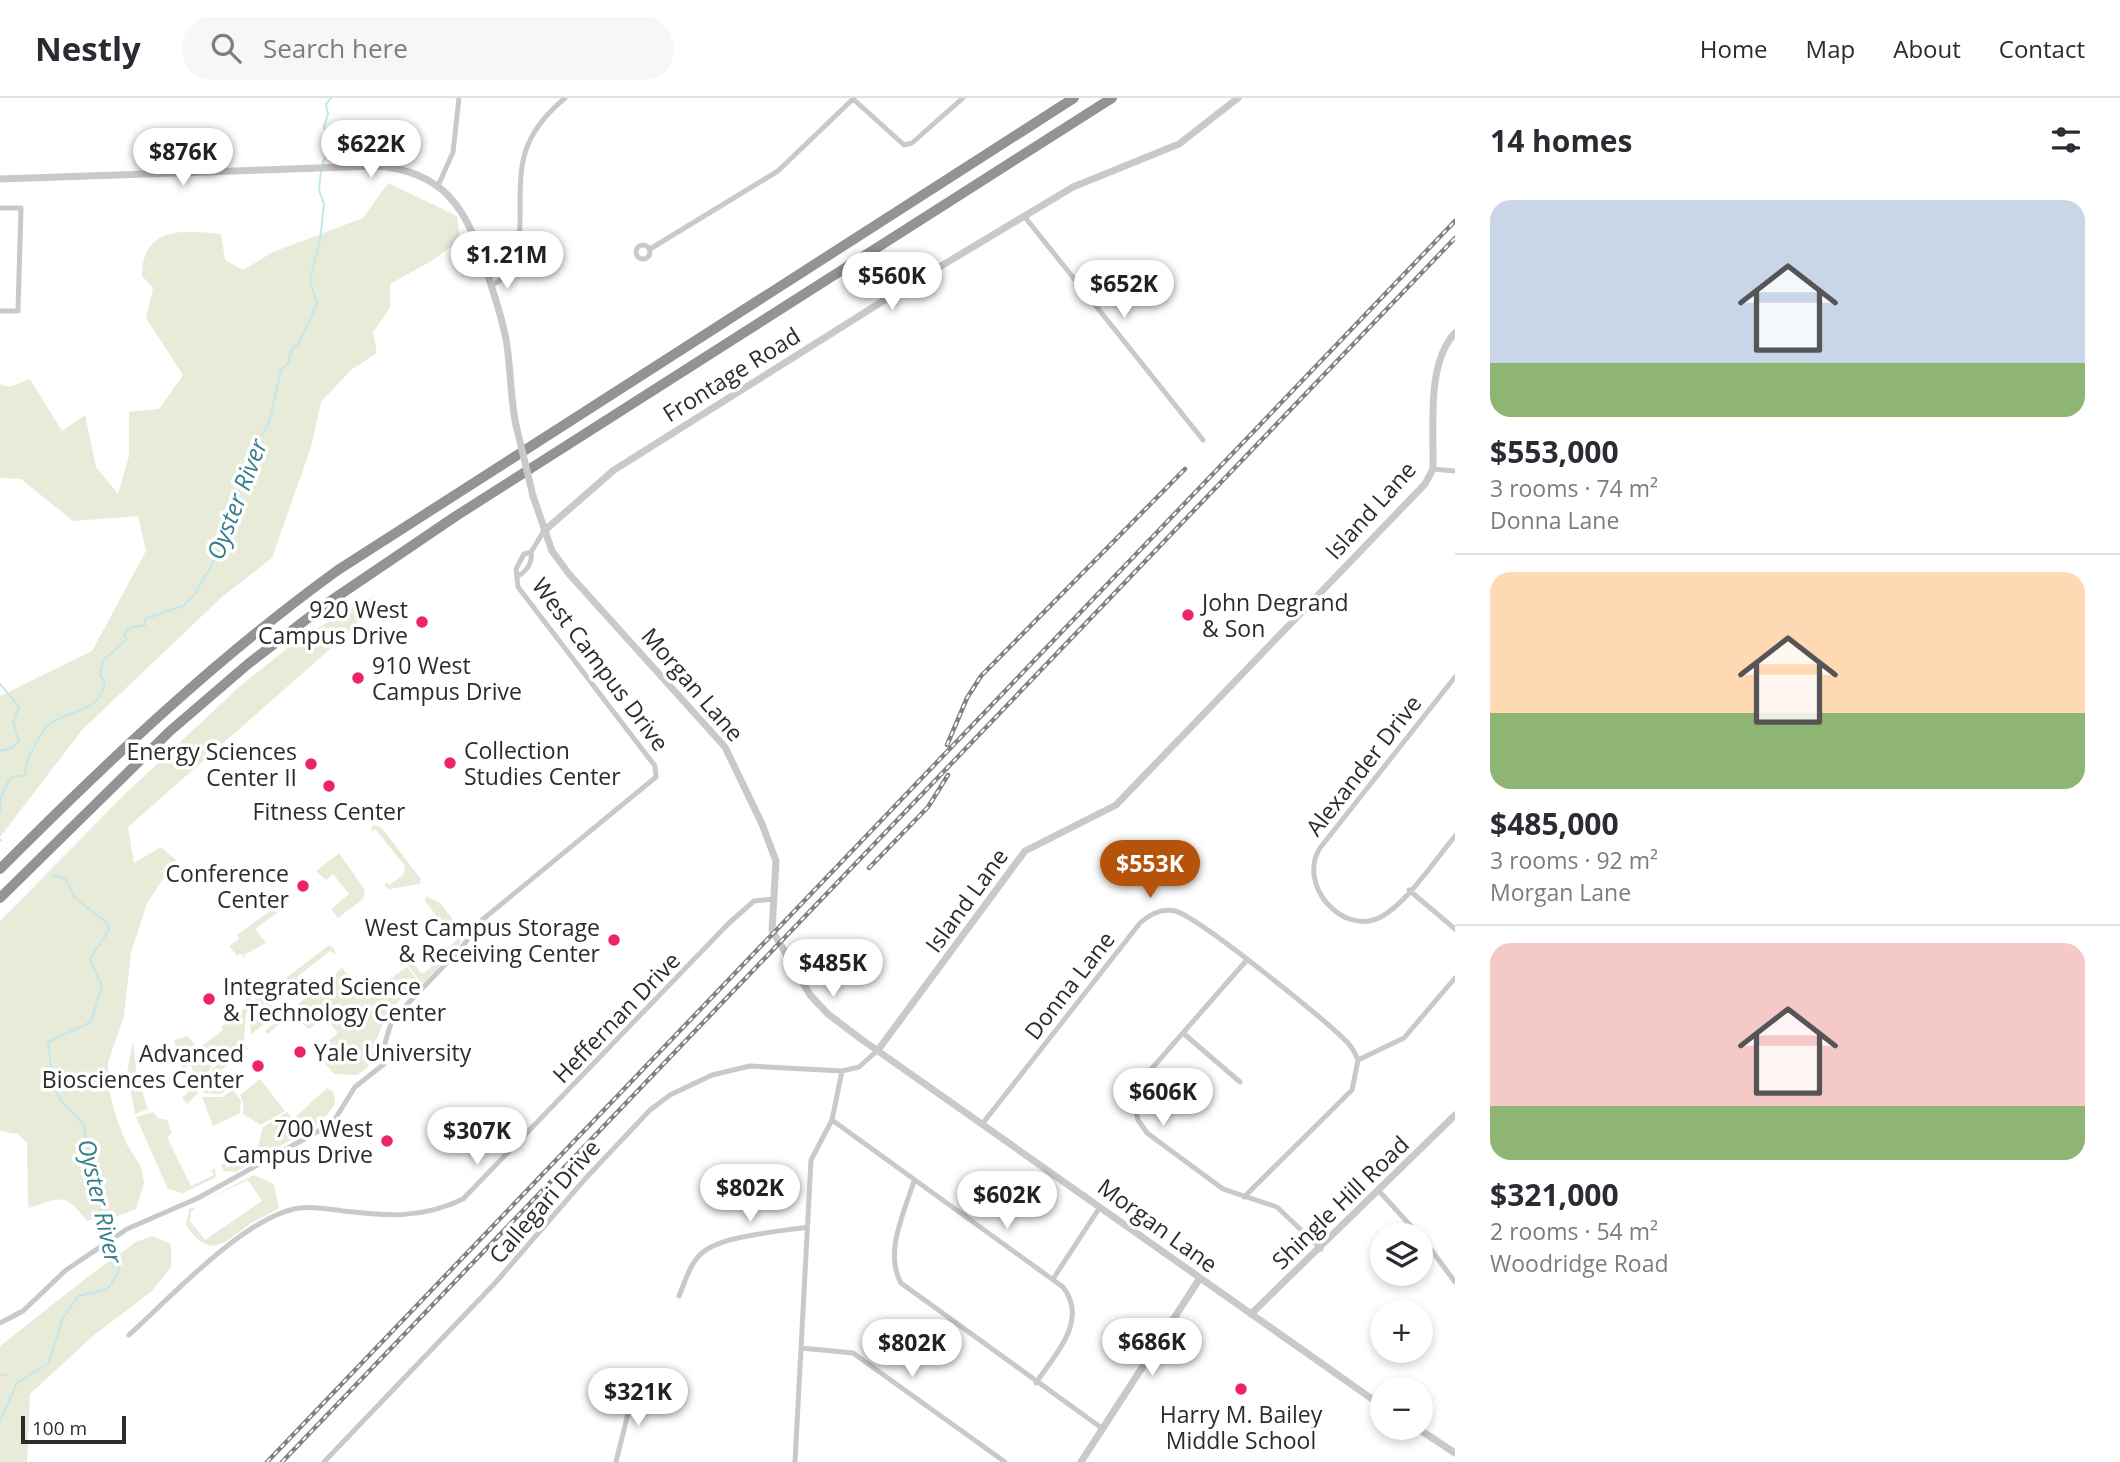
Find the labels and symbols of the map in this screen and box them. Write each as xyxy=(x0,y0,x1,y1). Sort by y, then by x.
pin: $622K xyxy=(322,120,420,180)
pin: $876K xyxy=(134,129,232,188)
pin: $1.21M xyxy=(450,232,564,291)
pin: $560K xyxy=(843,252,941,312)
pin: $652K xyxy=(1075,260,1173,320)
street label: Frontage Road xyxy=(656,319,806,429)
water label: Oyster River xyxy=(198,433,275,564)
street label: Island Lane xyxy=(1317,454,1423,566)
street label: West Campus Drive xyxy=(525,571,677,757)
place label: John Degrand & Son xyxy=(1200,586,1349,644)
place label: 920 West Campus Drive xyxy=(258,593,408,651)
marker: John Degrand & Son xyxy=(1180,607,1196,623)
marker: 920 West Campus Drive xyxy=(414,614,430,630)
street label: Morgan Lane xyxy=(635,620,751,748)
place label: 910 West Campus Drive xyxy=(372,649,522,707)
marker: 910 West Campus Drive xyxy=(350,670,366,686)
street label: Alexander Drive xyxy=(1298,688,1428,842)
place label: Collection Studies Center xyxy=(464,734,621,792)
place label: Energy Sciences Center II xyxy=(126,735,297,793)
marker: Collection Studies Center xyxy=(442,755,458,771)
marker: Energy Sciences Center II xyxy=(303,756,319,772)
marker: Fitness Center xyxy=(321,778,337,794)
place label: Fitness Center xyxy=(253,795,406,827)
pin: $553K xyxy=(1101,840,1199,900)
street label: Island Lane xyxy=(917,841,1015,959)
place label: Conference Center xyxy=(166,857,290,915)
marker: Conference Center xyxy=(295,878,311,894)
place label: West Campus Storage & Receiving Center xyxy=(365,911,601,969)
street label: Donna Lane xyxy=(1017,924,1121,1046)
marker: West Campus Storage & Receiving Center xyxy=(606,932,622,948)
pin: $485K xyxy=(784,940,882,999)
street label: Heffernan Drive xyxy=(545,944,687,1090)
place label: Integrated Science & Technology Center xyxy=(223,970,447,1028)
marker: Integrated Science & Technology Center xyxy=(201,991,217,1007)
place label: Yale University xyxy=(314,1036,472,1068)
place label: Advanced Biosciences Center xyxy=(42,1037,245,1095)
marker: Yale University xyxy=(292,1044,308,1060)
marker: Advanced Biosciences Center xyxy=(250,1058,266,1074)
pin: $606K xyxy=(1114,1068,1212,1128)
pin: $307K xyxy=(428,1108,526,1167)
place label: 700 West Campus Drive xyxy=(223,1112,373,1170)
street label: Shingle Hill Road xyxy=(1264,1128,1416,1276)
street label: Callegari Drive xyxy=(481,1132,607,1270)
marker: 700 West Campus Drive xyxy=(379,1133,395,1149)
water label: Oyster River xyxy=(71,1136,132,1268)
pin: $802K xyxy=(701,1164,799,1224)
street label: Morgan Lane xyxy=(1092,1171,1224,1279)
pin: $602K xyxy=(958,1172,1056,1231)
pin: $686K xyxy=(1103,1318,1201,1378)
pin: $802K xyxy=(863,1320,961,1379)
pin: $321K xyxy=(589,1368,687,1428)
marker: Harry M. Bailey Middle School xyxy=(1233,1381,1249,1397)
place label: Harry M. Bailey Middle School xyxy=(1160,1398,1323,1456)
scale bar xyxy=(21,1413,126,1445)

